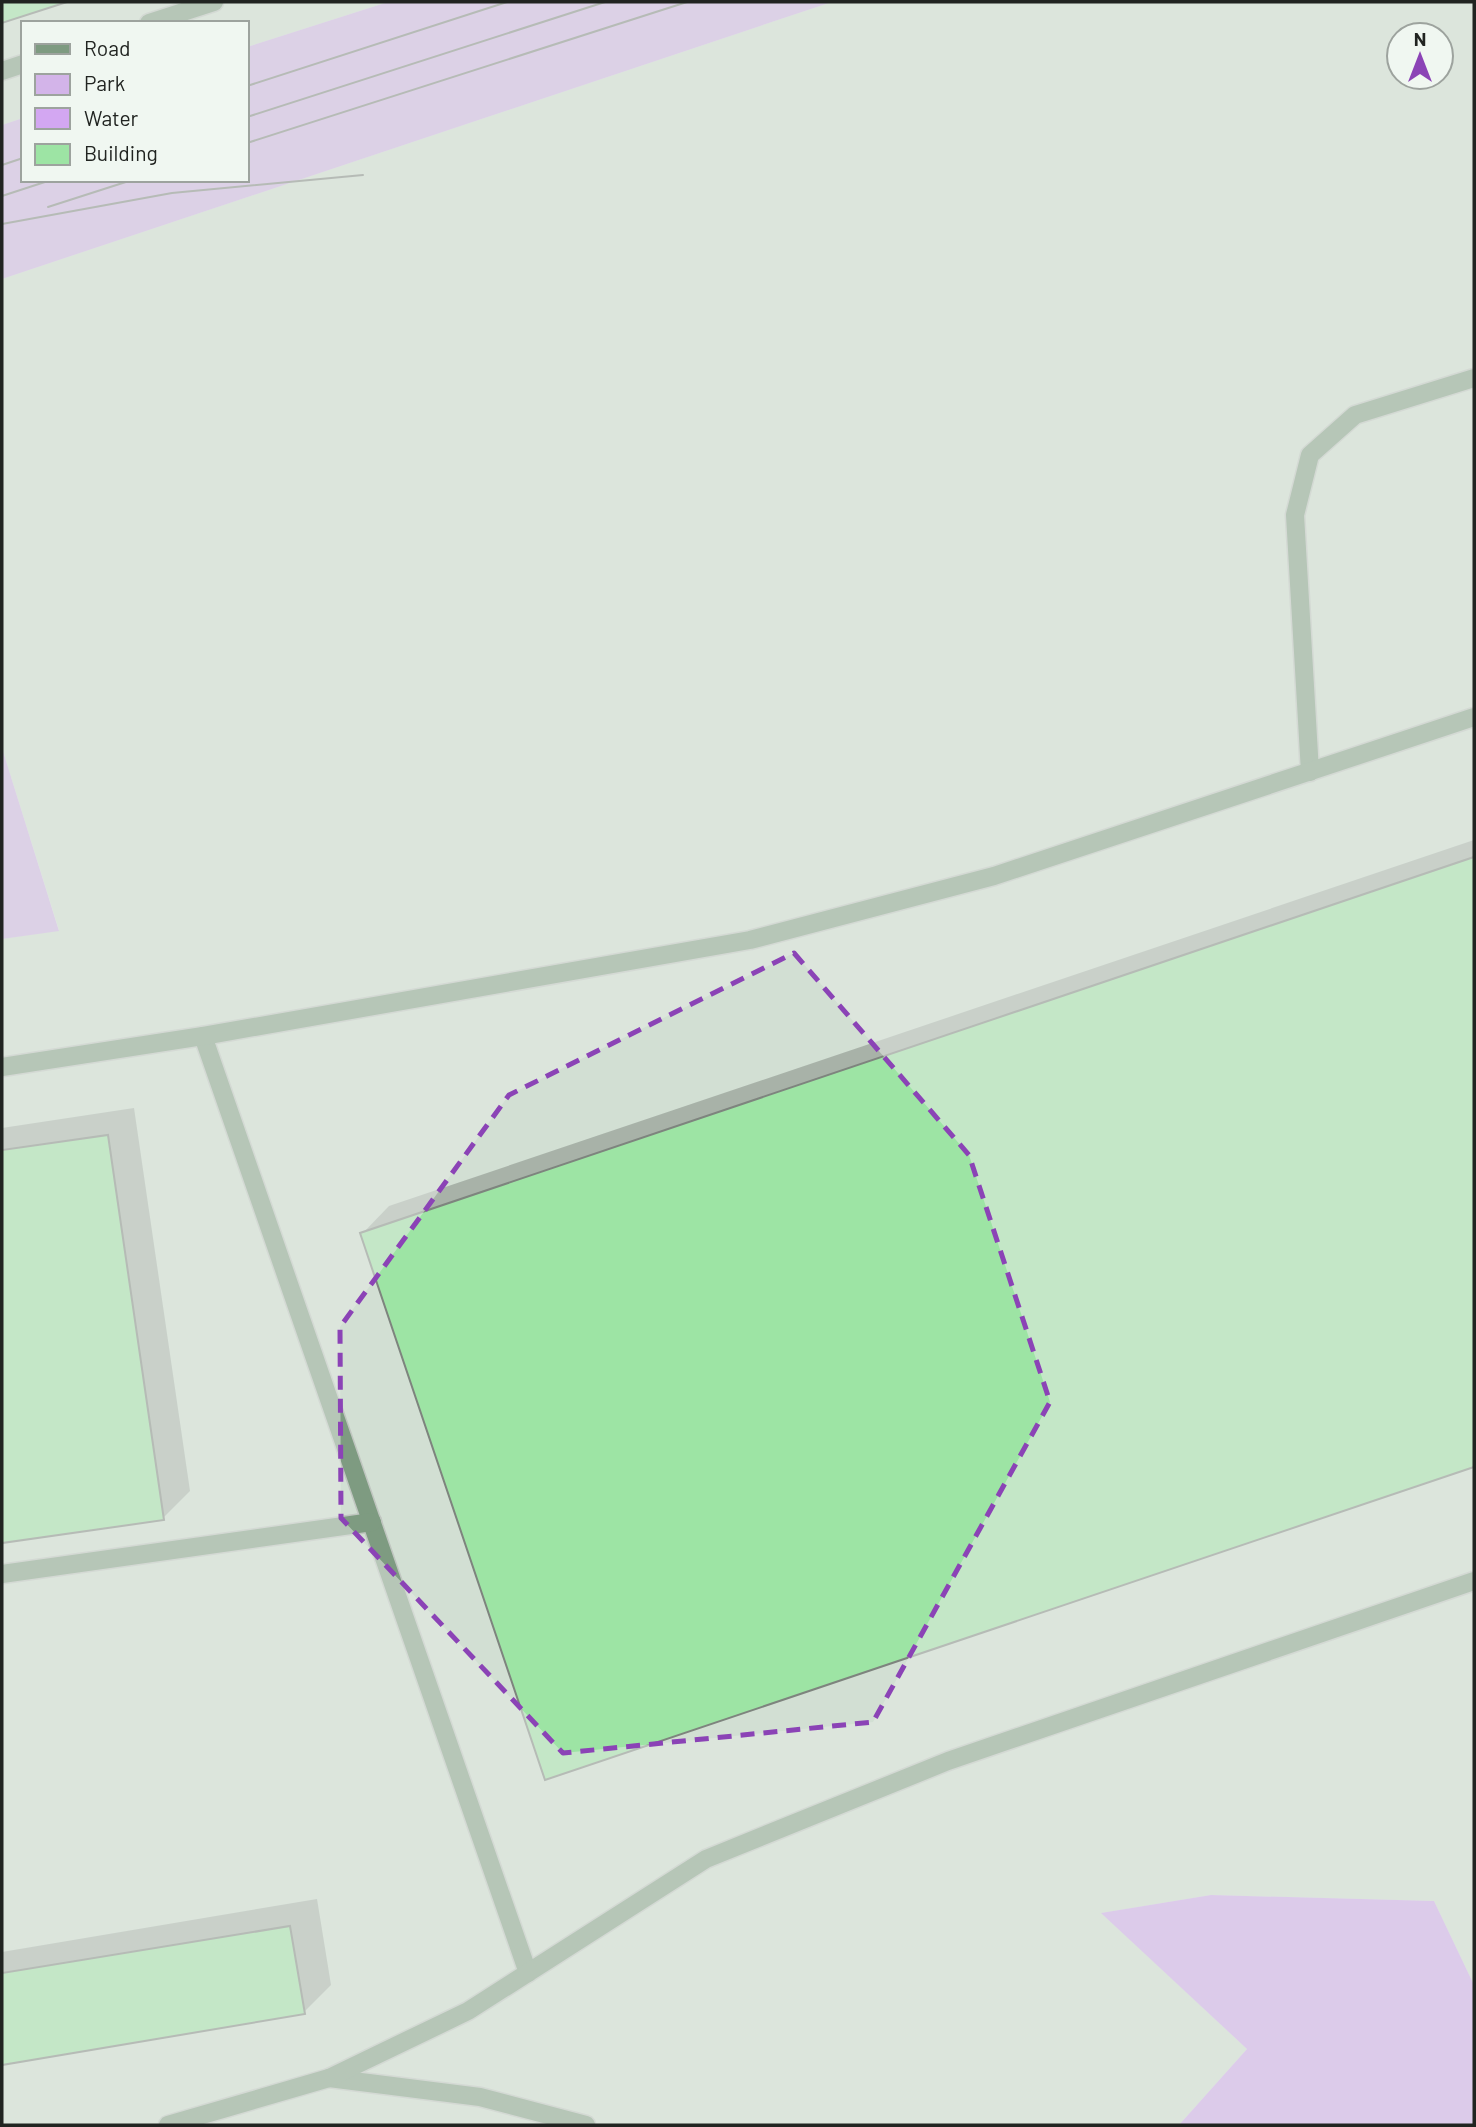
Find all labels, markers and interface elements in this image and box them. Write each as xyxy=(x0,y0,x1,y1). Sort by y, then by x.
legend xyxy=(21,21,248,182)
north arrow xyxy=(1385,21,1455,91)
text: N xyxy=(1414,27,1426,50)
text: Road xyxy=(84,35,130,60)
text: Park xyxy=(84,70,125,95)
text: Water xyxy=(84,105,139,130)
text: Building xyxy=(84,140,158,165)

